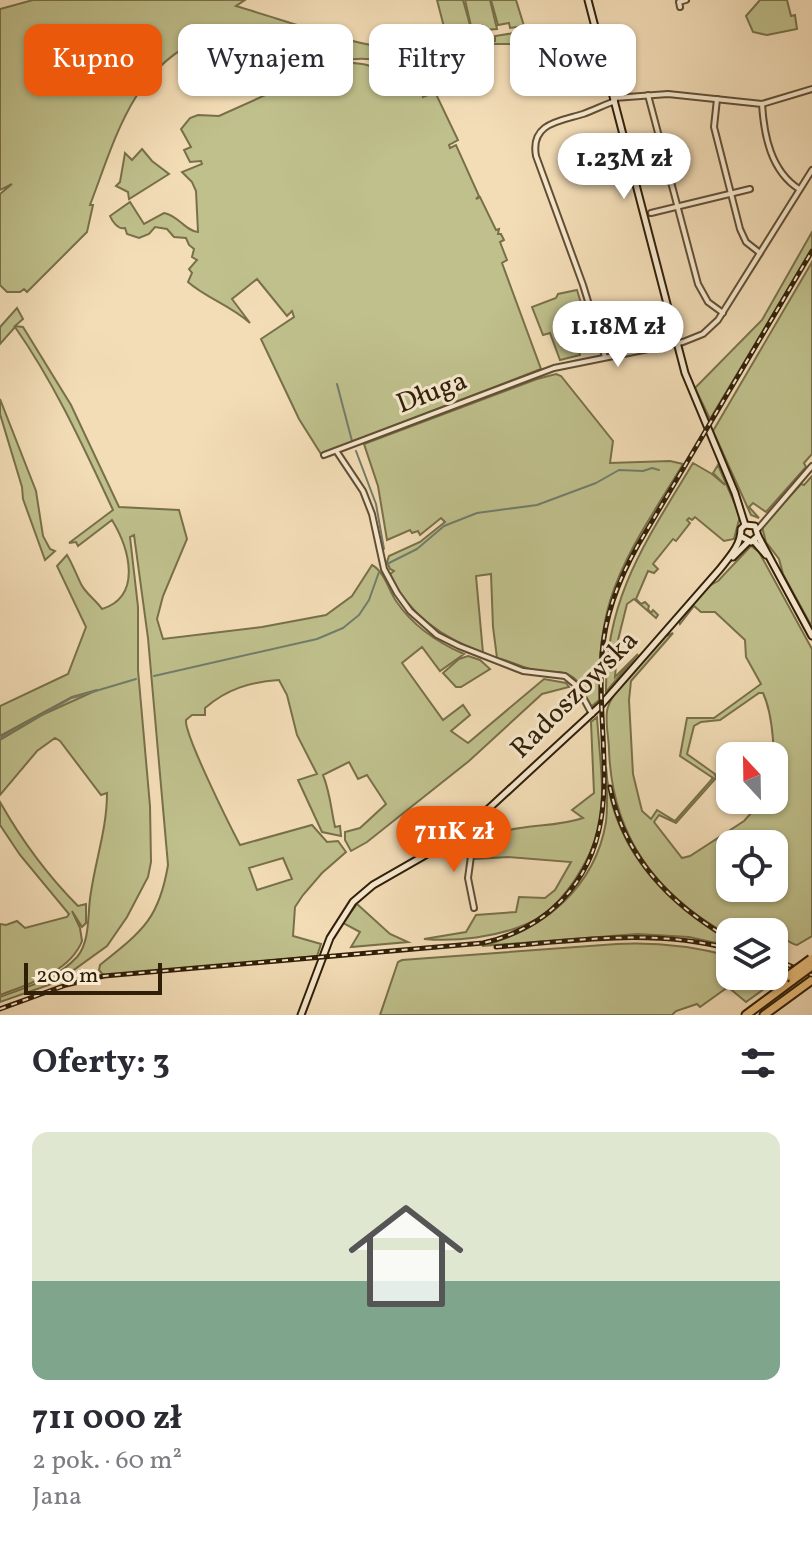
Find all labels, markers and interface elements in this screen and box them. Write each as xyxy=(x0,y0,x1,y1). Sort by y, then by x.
chip: Kupno xyxy=(24,24,162,96)
chip: Wynajem xyxy=(178,24,353,96)
chip: Filtry xyxy=(369,24,494,96)
chip: Nowe xyxy=(510,24,636,96)
pin: 1.23M zł xyxy=(541,133,707,201)
text: 1.23M zł xyxy=(576,141,672,177)
pin: 1.18M zł xyxy=(535,301,701,369)
text: 1.18M zł xyxy=(571,309,665,345)
street label: Długa xyxy=(391,362,473,424)
street label: Radoszowska xyxy=(502,622,648,768)
north arrow xyxy=(716,742,788,814)
map controls xyxy=(716,742,788,990)
pin: 711K zł xyxy=(380,806,528,874)
text: 711K zł xyxy=(414,814,494,850)
button: locate xyxy=(716,830,788,902)
button: layers xyxy=(716,918,788,990)
scale bar xyxy=(24,959,162,995)
text: 200 m xyxy=(36,961,98,992)
text: Oferty: 3 xyxy=(32,1040,170,1087)
icon: filters xyxy=(736,1041,780,1085)
icon: home xyxy=(334,1184,478,1328)
text: 711 000 zł xyxy=(32,1396,182,1443)
text: 2 pok. · 60 m² xyxy=(32,1443,182,1479)
text: Jana xyxy=(32,1479,82,1515)

